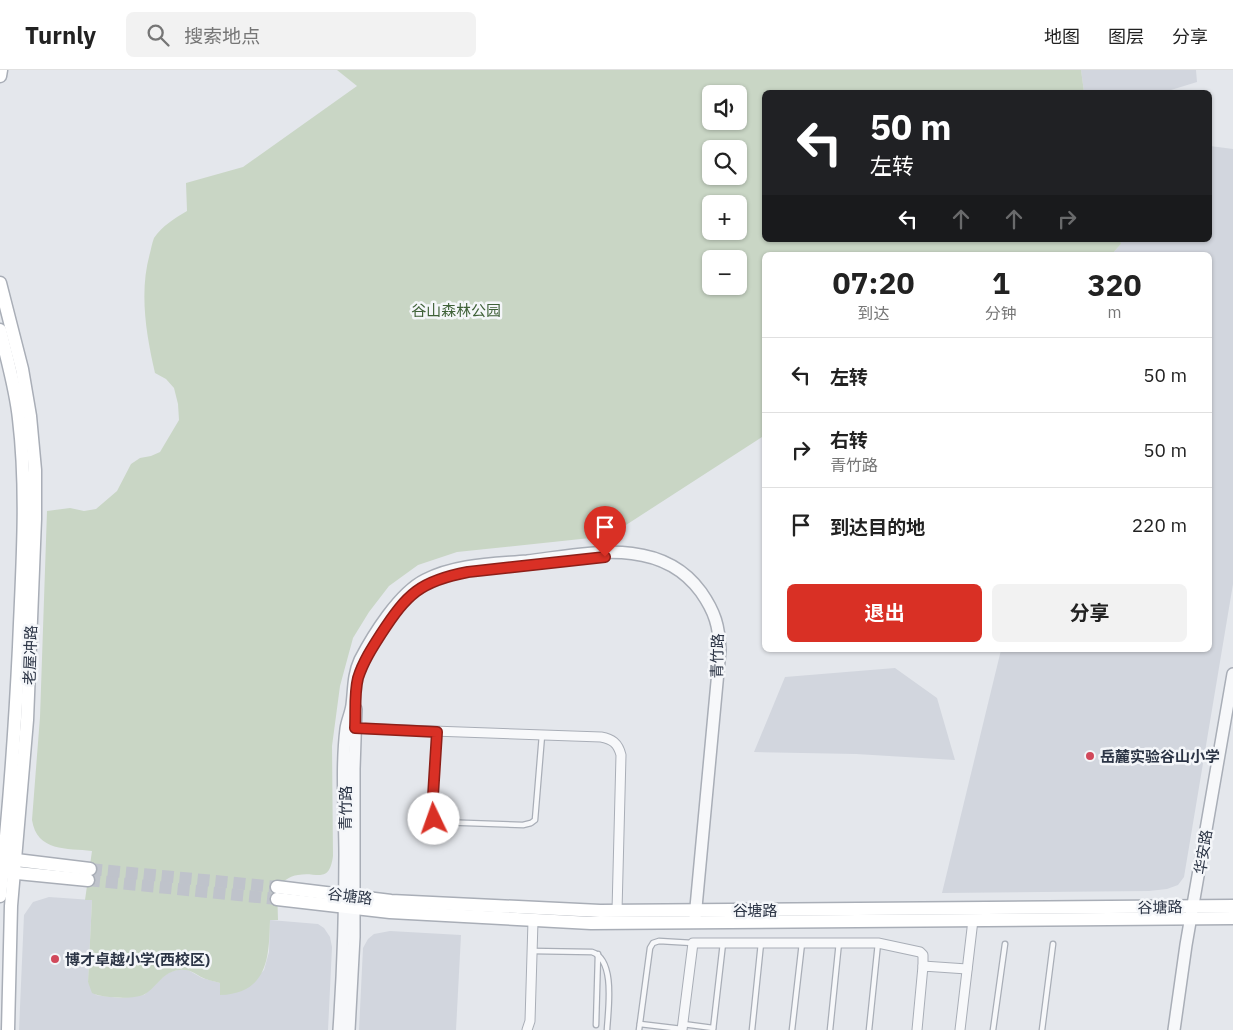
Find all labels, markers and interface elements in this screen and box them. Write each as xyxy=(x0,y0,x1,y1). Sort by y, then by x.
search box xyxy=(126,12,476,57)
text: Turnly xyxy=(25,19,96,51)
icon: search xyxy=(144,21,172,49)
text: 搜索地点 xyxy=(184,24,260,48)
text: 地图 xyxy=(1044,25,1080,48)
text: 图层 xyxy=(1108,25,1144,48)
text: 分享 xyxy=(1172,25,1208,48)
map controls xyxy=(702,85,747,295)
button: sound xyxy=(702,85,747,130)
text: 50 m xyxy=(870,104,952,150)
icon: left xyxy=(787,110,852,175)
button: search xyxy=(702,140,747,185)
text: 左转 xyxy=(870,151,914,180)
button: + xyxy=(702,195,747,240)
icon: left xyxy=(894,205,922,233)
icon: ahead xyxy=(947,205,975,233)
icon: ahead xyxy=(1000,205,1028,233)
icon: right xyxy=(1053,205,1081,233)
button: − xyxy=(702,250,747,295)
text: 07:20 xyxy=(833,263,914,302)
text: 1 xyxy=(992,263,1010,302)
text: 320 xyxy=(1087,265,1141,304)
park label: 谷山森林公园 xyxy=(411,301,501,320)
text: m xyxy=(1107,302,1121,322)
text: 到达 xyxy=(857,303,889,323)
text: 分钟 xyxy=(985,303,1017,323)
icon: left xyxy=(787,361,815,389)
text: 50 m xyxy=(1143,363,1187,387)
text: 左转 xyxy=(830,365,868,389)
text: 右转 xyxy=(830,428,868,452)
icon: right xyxy=(787,436,815,464)
text: 50 m xyxy=(1143,438,1187,462)
text: 青竹路 xyxy=(830,455,878,475)
pin xyxy=(584,506,626,557)
icon: arrive xyxy=(787,511,815,539)
icon: arrive xyxy=(591,513,619,541)
text: 220 m xyxy=(1132,513,1187,537)
text: 到达目的地 xyxy=(830,515,925,539)
button: 退出 xyxy=(787,584,982,642)
button: 分享 xyxy=(992,584,1187,642)
street label: 老屋冲路 xyxy=(19,625,41,685)
street label: 青竹路 xyxy=(707,633,727,679)
place label: 岳麓实验谷山小学 xyxy=(1100,747,1220,766)
marker: 岳麓实验谷山小学 xyxy=(1084,750,1096,762)
street label: 青竹路 xyxy=(336,785,355,831)
position arrow xyxy=(407,792,459,844)
street label: 华安路 xyxy=(1190,828,1216,876)
street label: 谷塘路 xyxy=(327,884,373,908)
street label: 谷塘路 xyxy=(1137,897,1183,917)
street label: 谷塘路 xyxy=(732,901,778,920)
place label: 博才卓越小学(西校区) xyxy=(65,950,210,969)
marker: 博才卓越小学(西校区) xyxy=(49,953,61,965)

